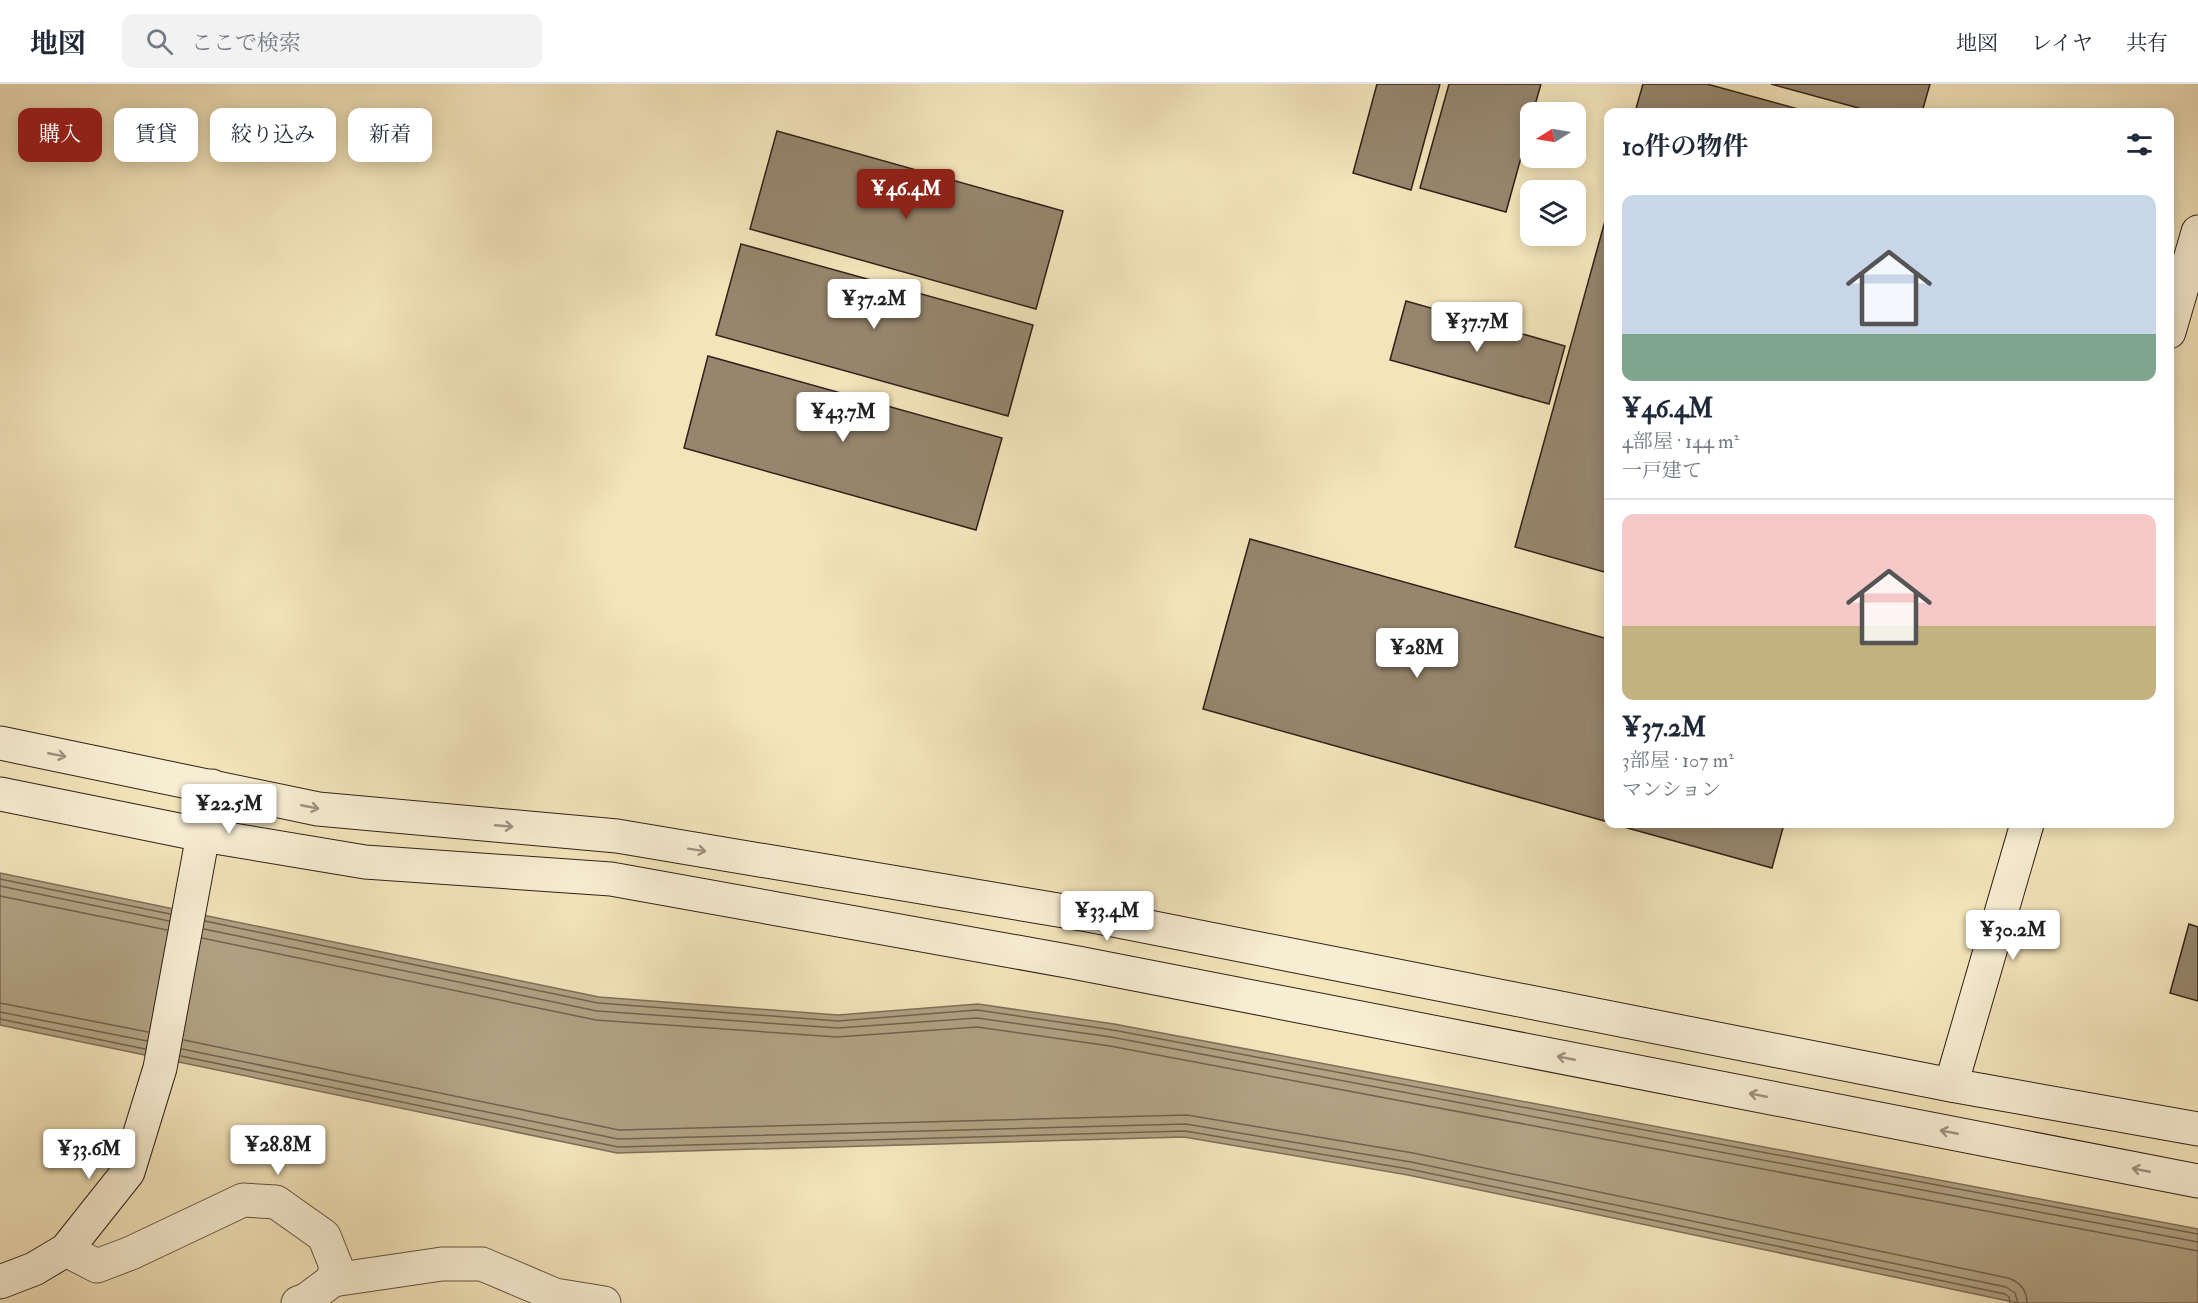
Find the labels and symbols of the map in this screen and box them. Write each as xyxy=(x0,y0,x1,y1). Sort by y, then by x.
north arrow xyxy=(1520,102,1586,168)
pin: ¥46.4M xyxy=(857,169,955,220)
pin: ¥37.2M xyxy=(825,279,923,330)
pin: ¥37.7M xyxy=(1428,302,1526,353)
pin: ¥43.7M xyxy=(794,392,892,443)
pin: ¥28M xyxy=(1381,628,1453,679)
one-way arrow xyxy=(47,750,67,761)
pin: ¥22.5M xyxy=(180,784,278,835)
one-way arrow xyxy=(300,802,319,813)
one-way arrow xyxy=(494,821,514,832)
one-way arrow xyxy=(687,844,707,855)
pin: ¥33.4M xyxy=(1058,891,1156,942)
pin: ¥30.2M xyxy=(1964,910,2062,961)
one-way arrow xyxy=(1557,1052,1577,1063)
one-way arrow xyxy=(1749,1089,1768,1100)
pin: ¥28.8M xyxy=(229,1125,327,1176)
one-way arrow xyxy=(1940,1126,1960,1137)
pin: ¥33.6M xyxy=(40,1129,138,1180)
one-way arrow xyxy=(2131,1164,2151,1175)

